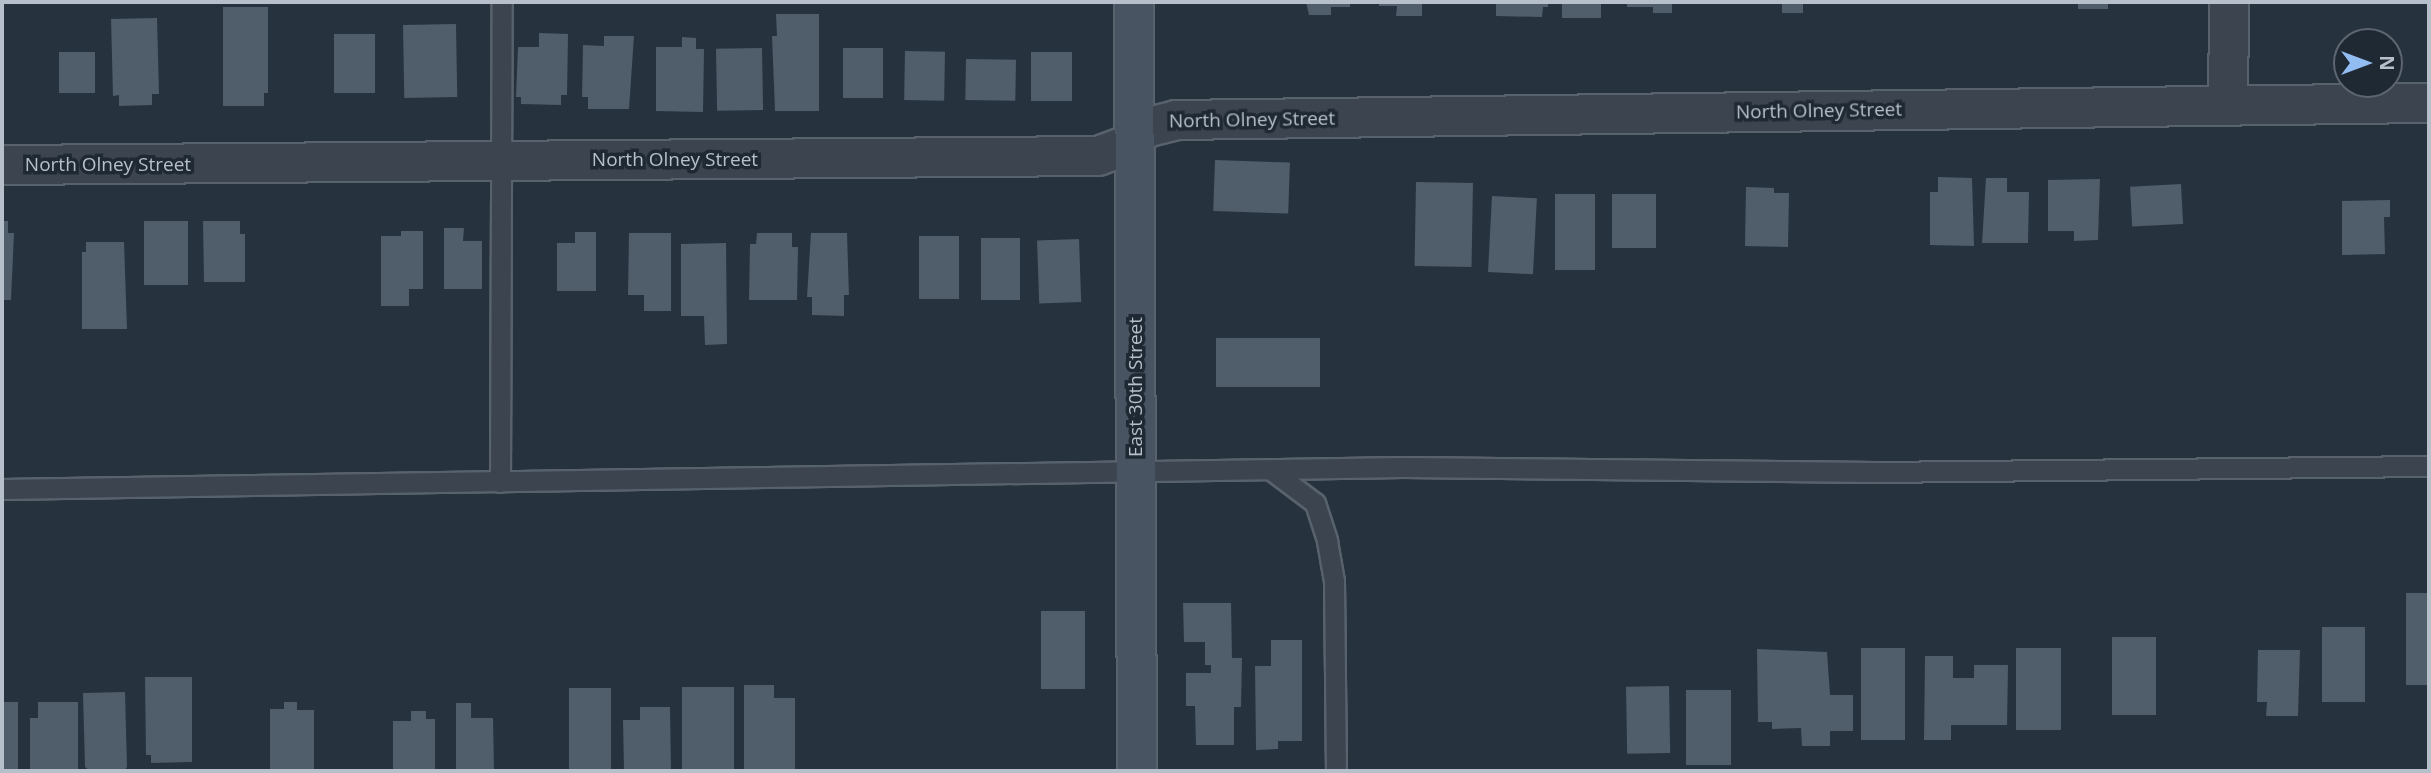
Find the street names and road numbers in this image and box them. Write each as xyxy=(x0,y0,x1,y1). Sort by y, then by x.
street label: North Olney Street xyxy=(1736,98,1902,124)
street label: North Olney Street xyxy=(1169,107,1335,133)
street label: North Olney Street xyxy=(592,149,758,171)
street label: North Olney Street xyxy=(25,154,191,176)
street label: East 30th Street xyxy=(1125,317,1147,457)

